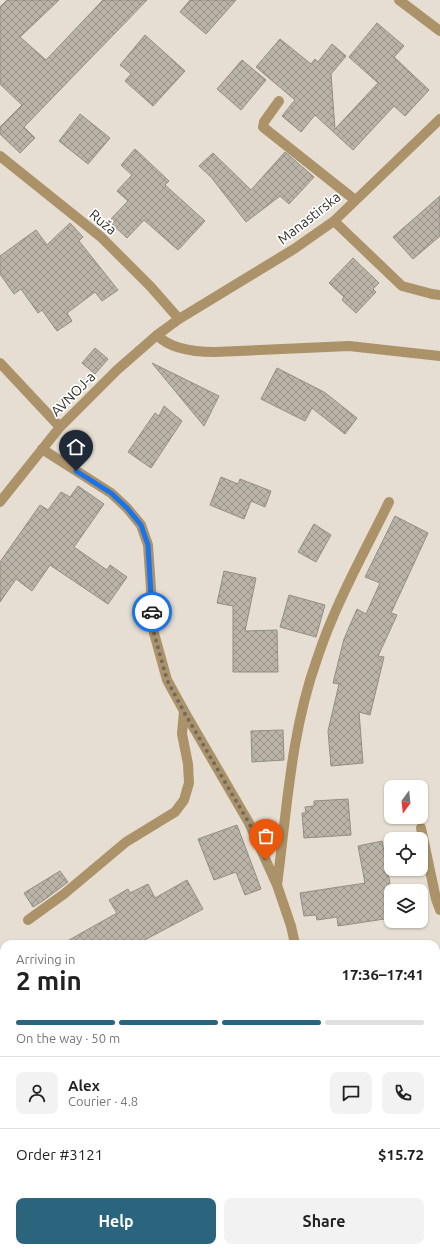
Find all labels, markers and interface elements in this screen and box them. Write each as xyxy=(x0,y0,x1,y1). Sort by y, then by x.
street label: Manastirska xyxy=(274,189,344,247)
street label: Ruža xyxy=(86,206,120,238)
street label: AVNOJ-a xyxy=(48,369,98,419)
pin xyxy=(59,430,93,471)
icon: home xyxy=(65,436,87,458)
courier xyxy=(132,592,172,632)
icon: car xyxy=(141,601,163,623)
north arrow xyxy=(384,780,428,824)
map controls xyxy=(384,780,428,928)
pin xyxy=(249,819,283,860)
icon: bag xyxy=(255,825,277,847)
button: locate xyxy=(384,832,428,876)
button: layers xyxy=(384,884,428,928)
text: Arriving in xyxy=(16,952,75,966)
text: 2 min xyxy=(16,966,82,995)
text: 17:36–17:41 xyxy=(341,966,424,983)
text: On the way · 50 m xyxy=(16,1031,120,1045)
button: person xyxy=(16,1072,58,1114)
button: chat xyxy=(330,1072,372,1114)
button: phone xyxy=(382,1072,424,1114)
text: Alex xyxy=(68,1077,100,1094)
text: Courier · 4.8 xyxy=(68,1094,138,1108)
text: Order #3121 xyxy=(16,1146,103,1163)
text: $15.72 xyxy=(378,1146,424,1163)
button: Help xyxy=(16,1198,216,1244)
button: Share xyxy=(224,1198,424,1244)

